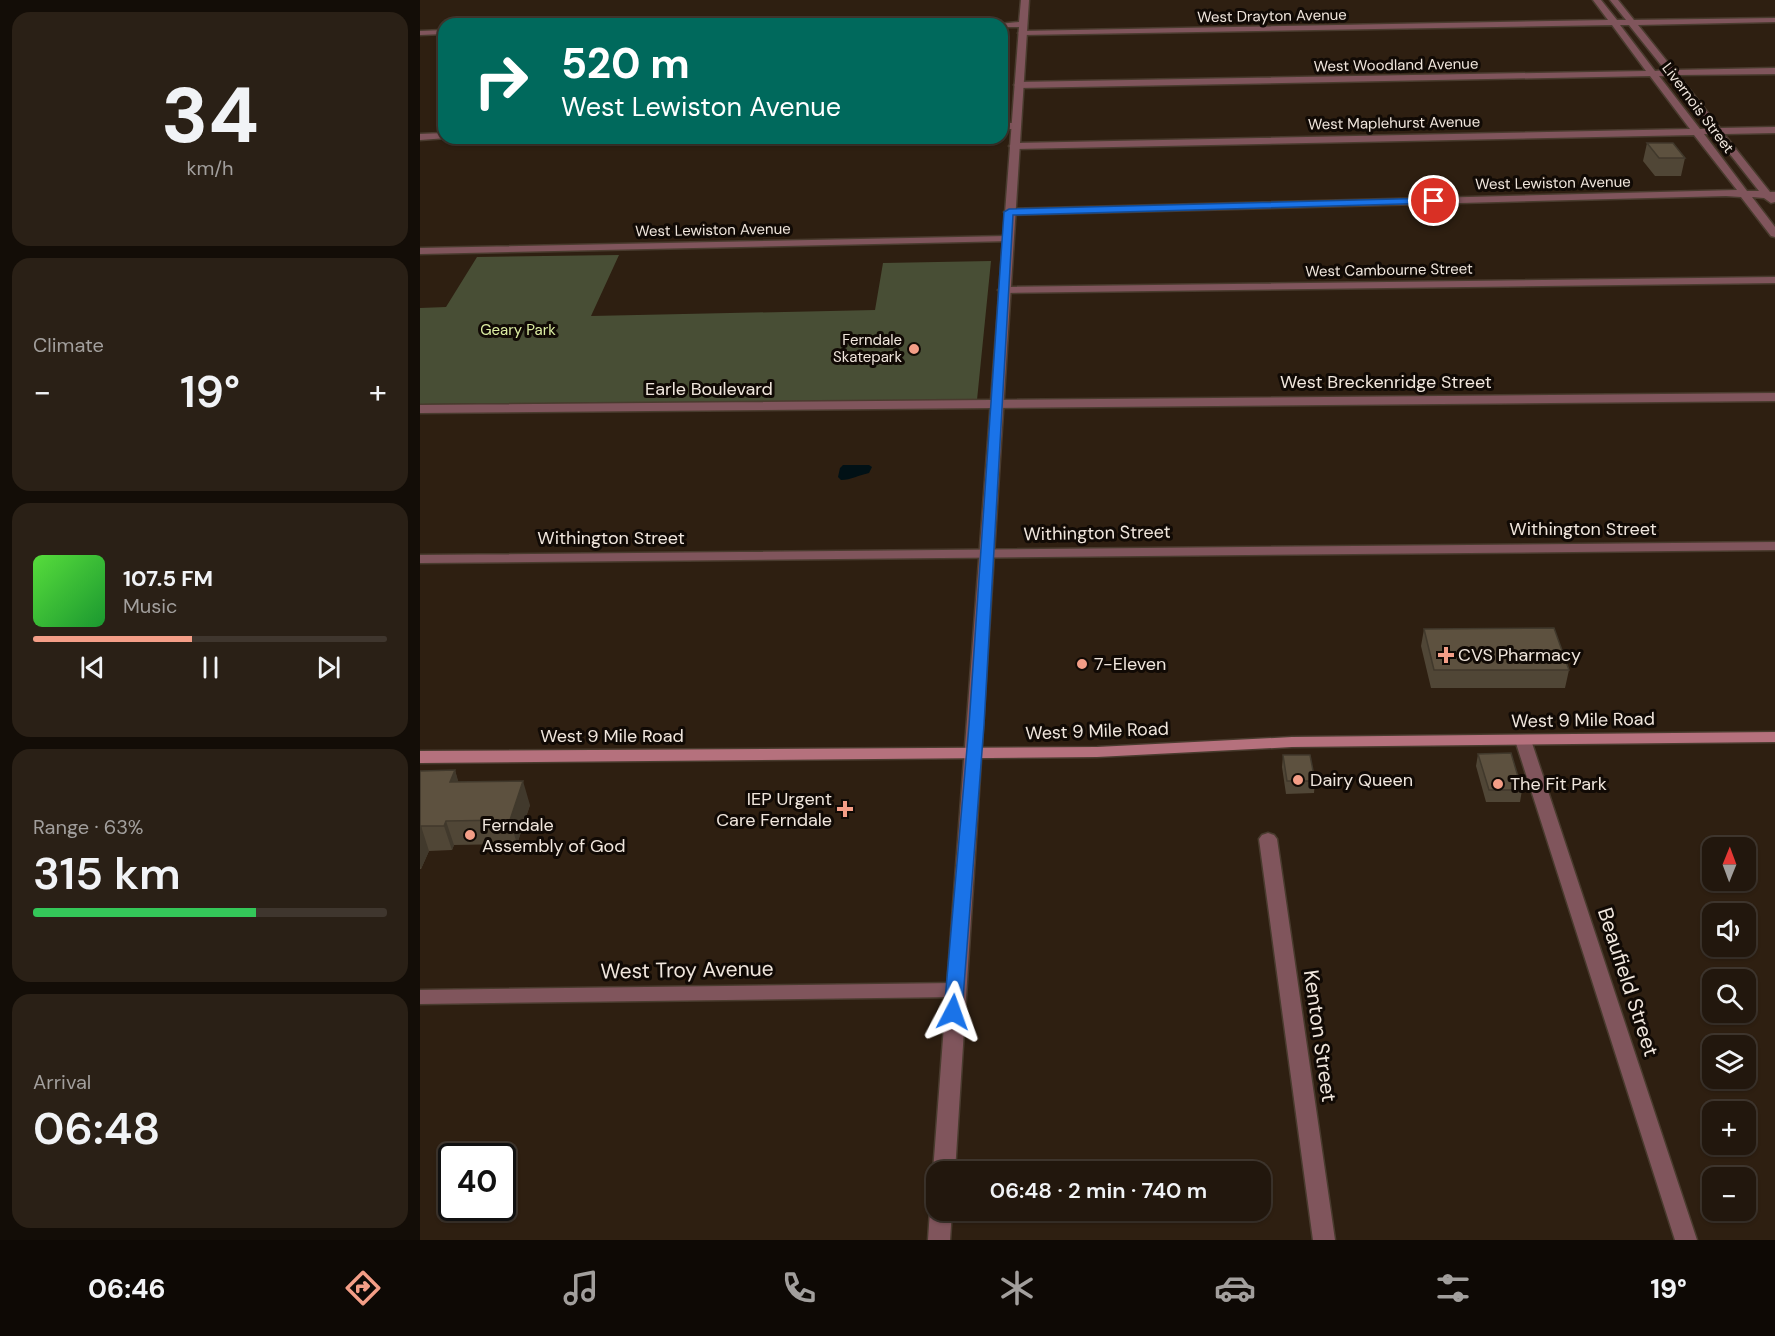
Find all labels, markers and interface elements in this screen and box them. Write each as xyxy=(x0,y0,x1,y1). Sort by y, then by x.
street label: West Drayton Avenue xyxy=(1197,5,1347,27)
text: 520 m xyxy=(561,36,690,91)
icon: right xyxy=(462,42,540,120)
street label: West Woodland Avenue xyxy=(1313,54,1479,76)
street label: Livernois Street xyxy=(1657,59,1739,157)
text: 34 xyxy=(161,65,259,166)
text: West Lewiston Avenue xyxy=(561,89,841,124)
street label: West Maplehurst Avenue xyxy=(1308,111,1480,135)
text: km/h xyxy=(186,155,234,181)
street label: West Lewiston Avenue xyxy=(1475,172,1631,194)
pin xyxy=(1408,175,1459,226)
icon: arrive xyxy=(1417,184,1450,217)
street label: West Lewiston Avenue xyxy=(635,219,791,241)
street label: West Cambourne Street xyxy=(1305,259,1473,281)
park label: Geary Park xyxy=(480,320,556,340)
place label: Ferndale Skatepark xyxy=(833,330,902,367)
text: Climate xyxy=(33,332,104,358)
marker: Ferndale Skatepark xyxy=(907,342,921,356)
text: 19° xyxy=(180,362,240,421)
text: − xyxy=(33,370,51,413)
text: + xyxy=(369,370,387,413)
street label: West Breckenridge Street xyxy=(1280,370,1492,394)
street label: Earle Boulevard xyxy=(645,377,773,401)
street label: Withington Street xyxy=(1509,517,1657,541)
street label: Withington Street xyxy=(1023,520,1171,546)
street label: Withington Street xyxy=(537,526,685,550)
text: 107.5 FM xyxy=(123,564,213,593)
text: Music xyxy=(123,593,178,619)
place label: CVS Pharmacy xyxy=(1458,643,1581,667)
marker: CVS Pharmacy xyxy=(1439,648,1453,662)
icon: previous xyxy=(76,651,109,684)
icon: pause xyxy=(194,651,227,684)
icon: next xyxy=(312,651,345,684)
place label: 7-Eleven xyxy=(1094,652,1166,676)
marker: 7-Eleven xyxy=(1075,657,1089,671)
street label: West 9 Mile Road xyxy=(1511,707,1655,733)
street label: West 9 Mile Road xyxy=(1025,716,1169,746)
street label: West 9 Mile Road xyxy=(540,724,684,748)
place label: Dairy Queen xyxy=(1310,768,1413,792)
place label: The Fit Park xyxy=(1510,772,1607,796)
marker: Dairy Queen xyxy=(1291,773,1305,787)
marker: The Fit Park xyxy=(1491,777,1505,791)
place label: IEP Urgent Care Ferndale xyxy=(716,787,832,832)
marker: IEP Urgent Care Ferndale xyxy=(836,800,854,818)
place label: Ferndale Assembly of God xyxy=(482,813,626,858)
text: Range · 63% xyxy=(33,814,143,840)
marker: Ferndale Assembly of God xyxy=(463,828,477,842)
north arrow xyxy=(1702,837,1756,891)
map controls xyxy=(1702,837,1756,1221)
text: 315 km xyxy=(33,844,181,903)
button: sound xyxy=(1702,903,1756,957)
street label: Beaufield Street xyxy=(1591,904,1665,1060)
street label: West Troy Avenue xyxy=(600,954,774,986)
street label: Kenton Street xyxy=(1297,968,1343,1104)
button: search xyxy=(1702,969,1756,1023)
position arrow xyxy=(921,980,985,1044)
button: layers xyxy=(1702,1035,1756,1089)
text: Arrival xyxy=(33,1069,91,1095)
text: 06:48 xyxy=(33,1099,161,1158)
button: + xyxy=(1702,1101,1756,1155)
speed limit sign: 40 xyxy=(438,1143,516,1221)
button: − xyxy=(1702,1167,1756,1221)
text: 06:48 · 2 min · 740 m xyxy=(990,1176,1207,1205)
icon: directions xyxy=(342,1267,384,1309)
icon: music xyxy=(560,1267,602,1309)
icon: phone xyxy=(778,1267,820,1309)
icon: climate xyxy=(996,1267,1038,1309)
icon: car xyxy=(1214,1267,1256,1309)
icon: filters xyxy=(1432,1267,1474,1309)
text: 06:46 xyxy=(88,1271,166,1306)
text: 19° xyxy=(1650,1271,1687,1306)

